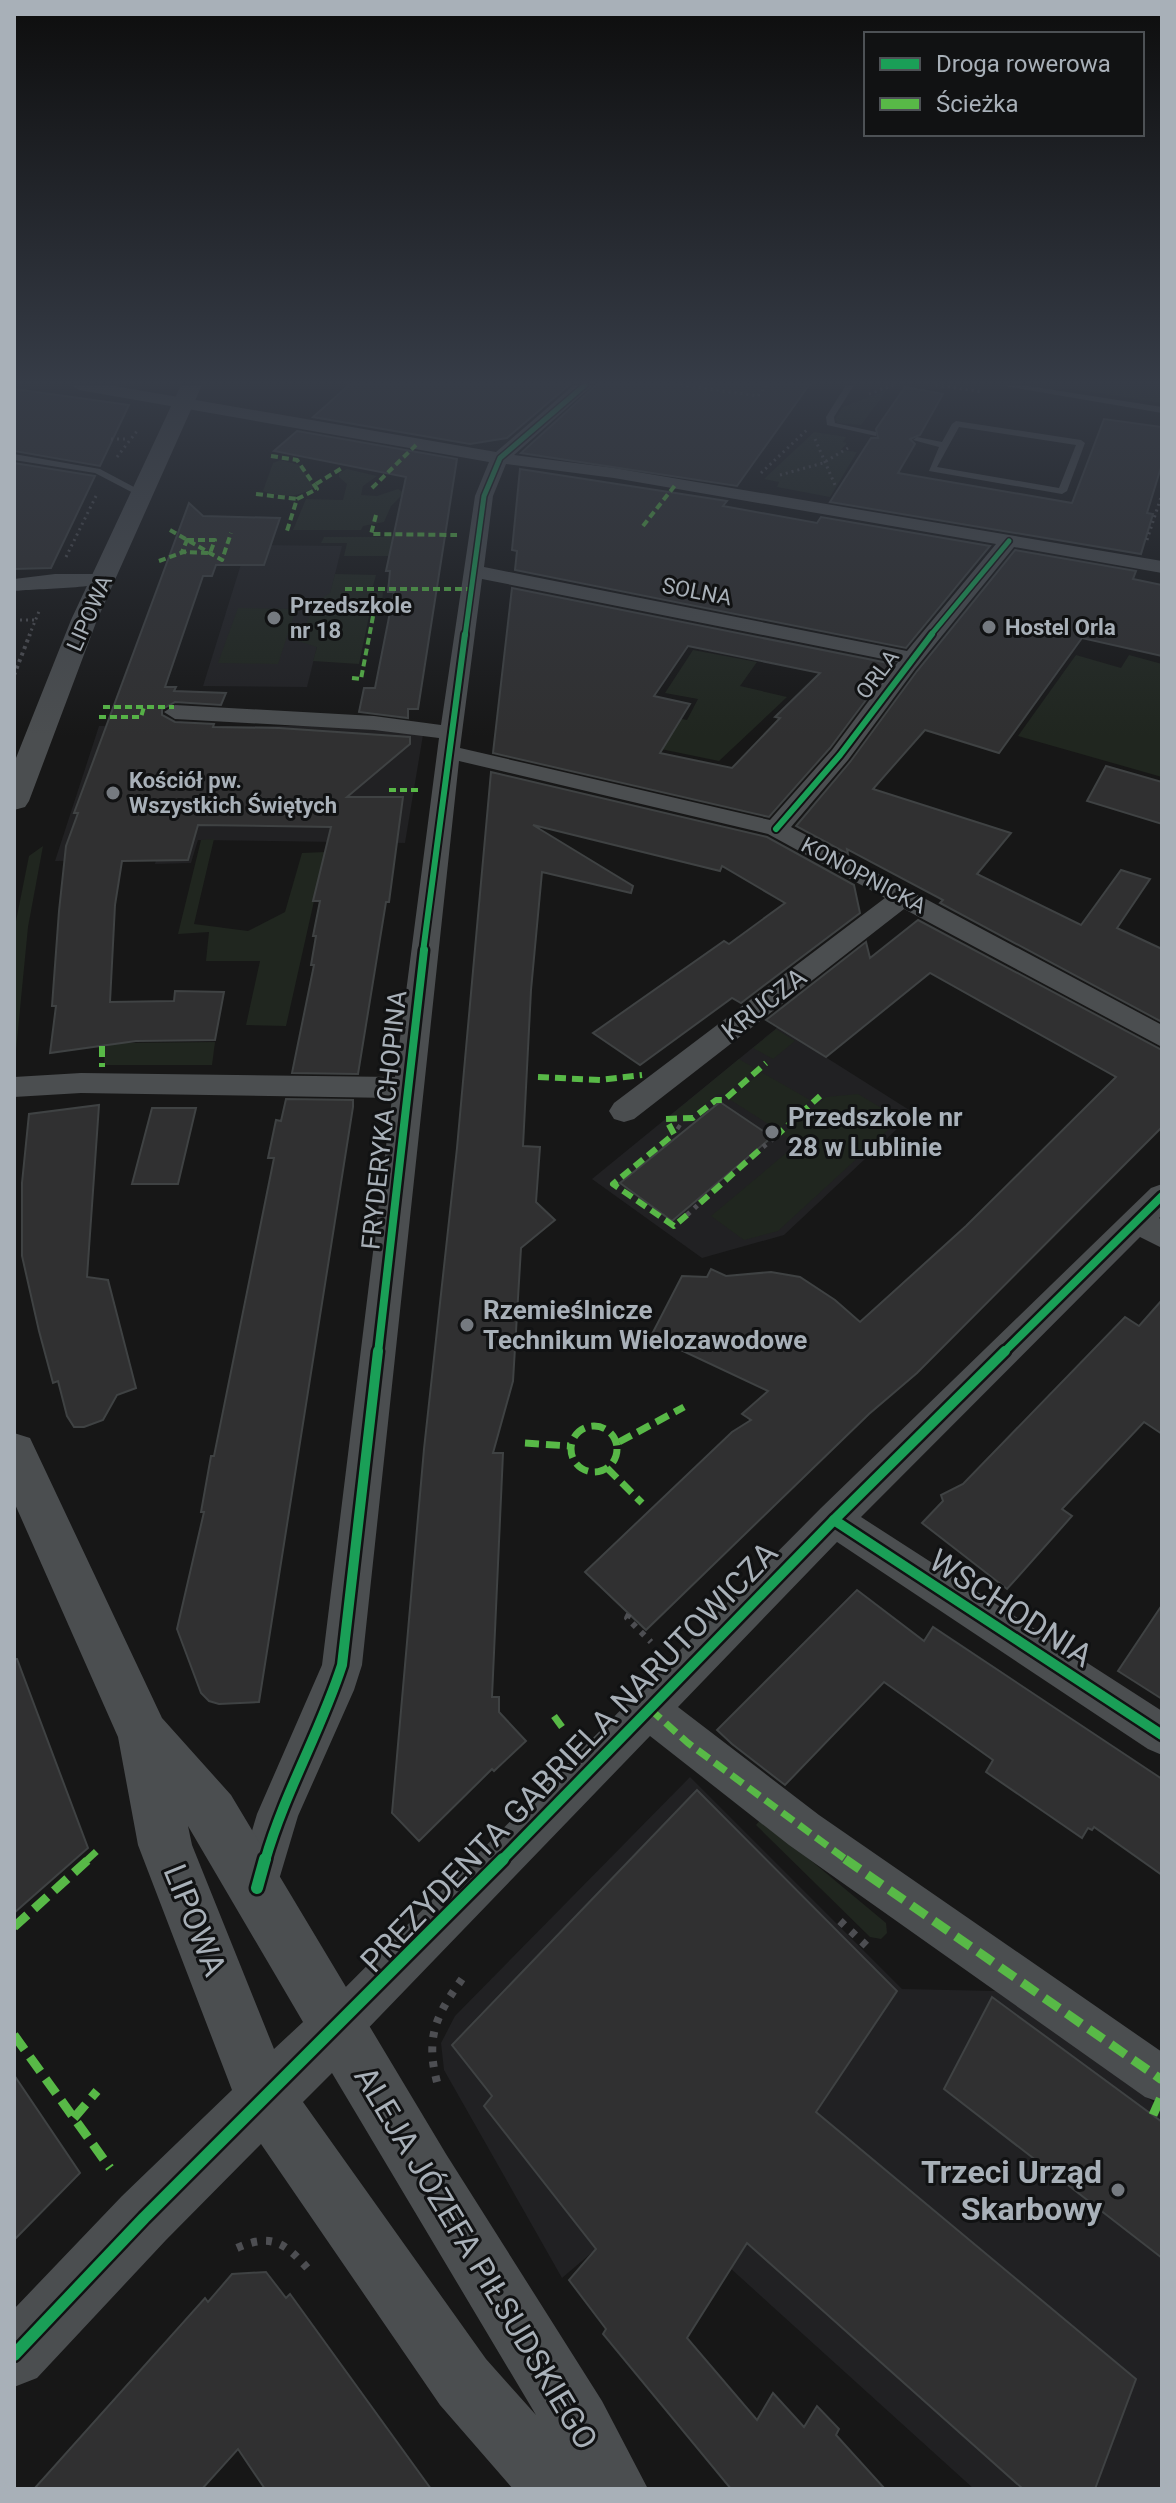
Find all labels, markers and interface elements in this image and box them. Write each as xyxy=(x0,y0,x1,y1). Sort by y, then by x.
legend xyxy=(864,32,1144,136)
text: Droga rowerowa xyxy=(936,50,1111,78)
text: Ścieżka xyxy=(936,90,1019,118)
street label: LIPOWA xyxy=(62,571,117,655)
street label: SOLNA xyxy=(660,573,734,611)
place label: Przedszkole nr 18 xyxy=(290,593,412,643)
marker: Przedszkole nr 18 xyxy=(265,609,283,627)
place label: Hostel Orla xyxy=(1005,615,1116,640)
marker: Hostel Orla xyxy=(980,618,998,636)
street label: ORLA xyxy=(851,644,904,704)
place label: Kościół pw. Wszystkich Świętych xyxy=(129,768,337,818)
marker: Kościół pw. Wszystkich Świętych xyxy=(104,784,122,802)
street label: KONOPNICKA xyxy=(797,832,931,919)
street label: KRUCZA xyxy=(716,962,812,1046)
street label: FRYDERYKA CHOPINA xyxy=(355,989,413,1251)
place label: Przedszkole nr 28 w Lublinie xyxy=(788,1102,963,1162)
marker: Przedszkole nr 28 w Lublinie xyxy=(763,1123,781,1141)
place label: Rzemieślnicze Technikum Wielozawodowe xyxy=(483,1295,807,1355)
marker: Rzemieślnicze Technikum Wielozawodowe xyxy=(458,1316,476,1334)
street label: PREZYDENTA GABRIELA NARUTOWICZA xyxy=(353,1534,785,1980)
street label: WSCHODNIA xyxy=(922,1541,1100,1675)
street label: LIPOWA xyxy=(156,1859,235,1981)
street label: ALEJA JÓZEFA PIŁSUDSKIEGO xyxy=(347,2060,605,2456)
place label: Trzeci Urząd Skarbowy xyxy=(921,2153,1103,2228)
marker: Trzeci Urząd Skarbowy xyxy=(1109,2181,1127,2199)

